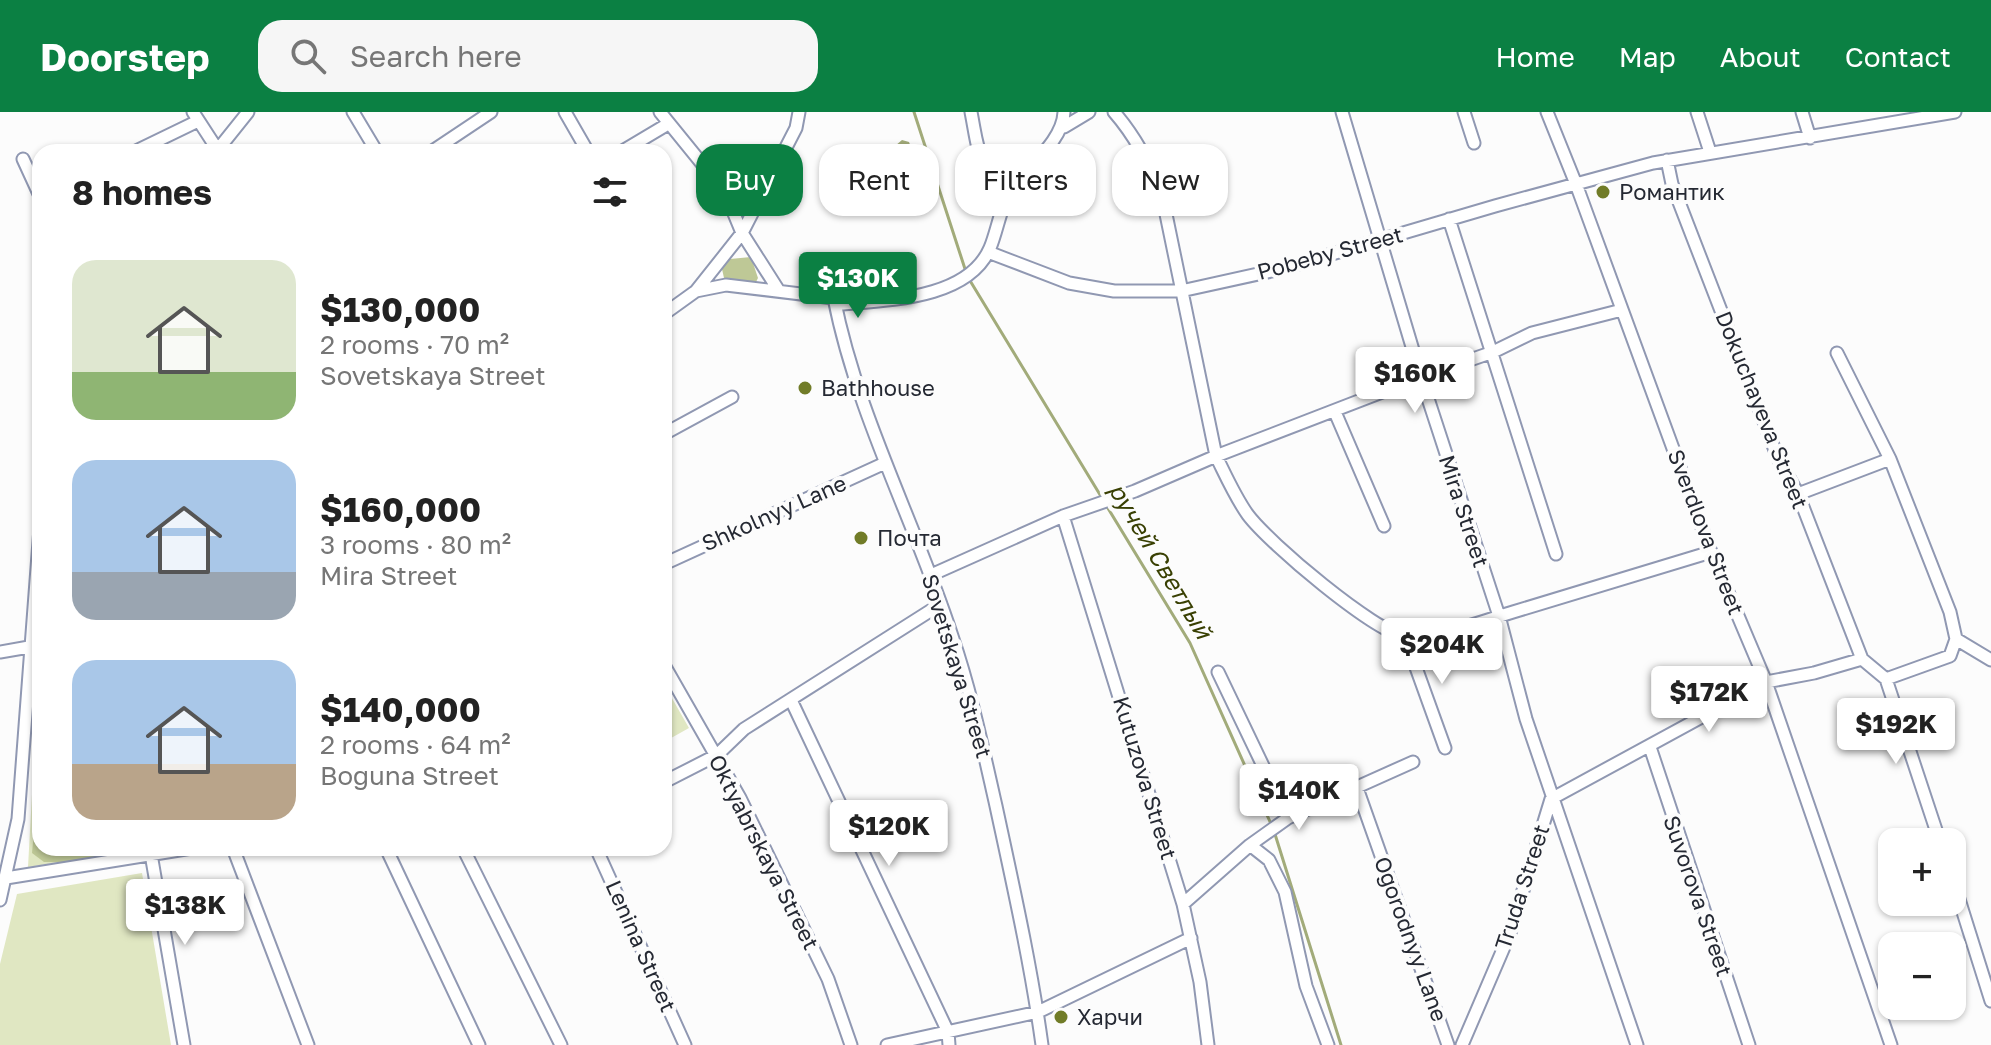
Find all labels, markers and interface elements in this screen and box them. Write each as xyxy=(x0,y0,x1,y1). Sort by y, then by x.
search box xyxy=(258,20,818,92)
text: Doorstep xyxy=(40,34,210,79)
icon: search xyxy=(286,34,330,78)
text: Search here xyxy=(350,38,522,74)
text: Home xyxy=(1496,40,1575,73)
text: Map xyxy=(1619,40,1676,73)
text: About xyxy=(1720,40,1801,73)
text: Contact xyxy=(1845,40,1951,73)
chip: Buy xyxy=(696,144,803,216)
chip: Rent xyxy=(819,144,939,216)
chip: Filters xyxy=(955,144,1096,216)
chip: New xyxy=(1112,144,1228,216)
icon: filters xyxy=(588,170,632,214)
text: 8 homes xyxy=(72,172,212,212)
place label: Романтик xyxy=(1619,178,1725,205)
marker: Романтик xyxy=(1594,183,1612,201)
street label: Pobeby Street xyxy=(1254,220,1406,285)
pin: $130K xyxy=(802,252,914,320)
text: $130K xyxy=(817,262,899,293)
text: $130,000 xyxy=(320,289,480,329)
icon: home xyxy=(136,292,232,388)
street label: Dokuchayeva Street xyxy=(1710,307,1814,513)
text: 2 rooms · 70 m² xyxy=(320,329,509,360)
pin: $160K xyxy=(1359,347,1471,415)
text: $160K xyxy=(1373,357,1457,388)
text: Sovetskaya Street xyxy=(320,360,546,391)
place label: Bathhouse xyxy=(821,374,935,401)
marker: Bathhouse xyxy=(796,379,814,397)
street label: Sverdlova Street xyxy=(1663,445,1750,618)
street label: Mira Street xyxy=(1434,451,1495,570)
street label: Shkolnyy Lane xyxy=(697,469,850,556)
water label: ручей Светлый xyxy=(1103,477,1220,645)
text: $160,000 xyxy=(320,489,481,529)
icon: home xyxy=(136,492,232,588)
place label: Почта xyxy=(877,524,942,551)
text: 3 rooms · 80 m² xyxy=(320,529,511,560)
marker: Почта xyxy=(852,529,870,547)
text: Mira Street xyxy=(320,560,457,591)
street label: Sovetskaya Street xyxy=(917,571,998,761)
pin: $204K xyxy=(1386,618,1498,686)
text: $204K xyxy=(1399,628,1485,659)
pin: $172K xyxy=(1653,666,1765,734)
text: $172K xyxy=(1669,676,1749,707)
text: $140,000 xyxy=(320,689,481,729)
icon: home xyxy=(136,692,232,788)
street label: Kutuzova Street xyxy=(1108,693,1183,863)
pin: $192K xyxy=(1840,698,1952,766)
text: $192K xyxy=(1855,708,1937,739)
text: 2 rooms · 64 m² xyxy=(320,729,511,760)
street label: Oktyabrskaya Street xyxy=(704,750,825,954)
text: Boguna Street xyxy=(320,760,499,791)
pin: $140K xyxy=(1243,764,1355,832)
text: $140K xyxy=(1258,774,1340,805)
pin: $120K xyxy=(833,800,945,868)
text: $120K xyxy=(848,810,930,841)
street label: Suvorova Street xyxy=(1658,812,1739,980)
street label: Truda Street xyxy=(1489,821,1554,953)
map controls xyxy=(1878,828,1966,1020)
button: + xyxy=(1878,828,1966,916)
street label: Ogorodnyy Lane xyxy=(1369,853,1454,1025)
street label: Lenina Street xyxy=(600,876,682,1016)
pin: $138K xyxy=(129,879,241,947)
text: $138K xyxy=(144,889,226,920)
button: − xyxy=(1878,932,1966,1020)
place label: Харчи xyxy=(1077,1003,1143,1030)
marker: Харчи xyxy=(1052,1008,1070,1026)

